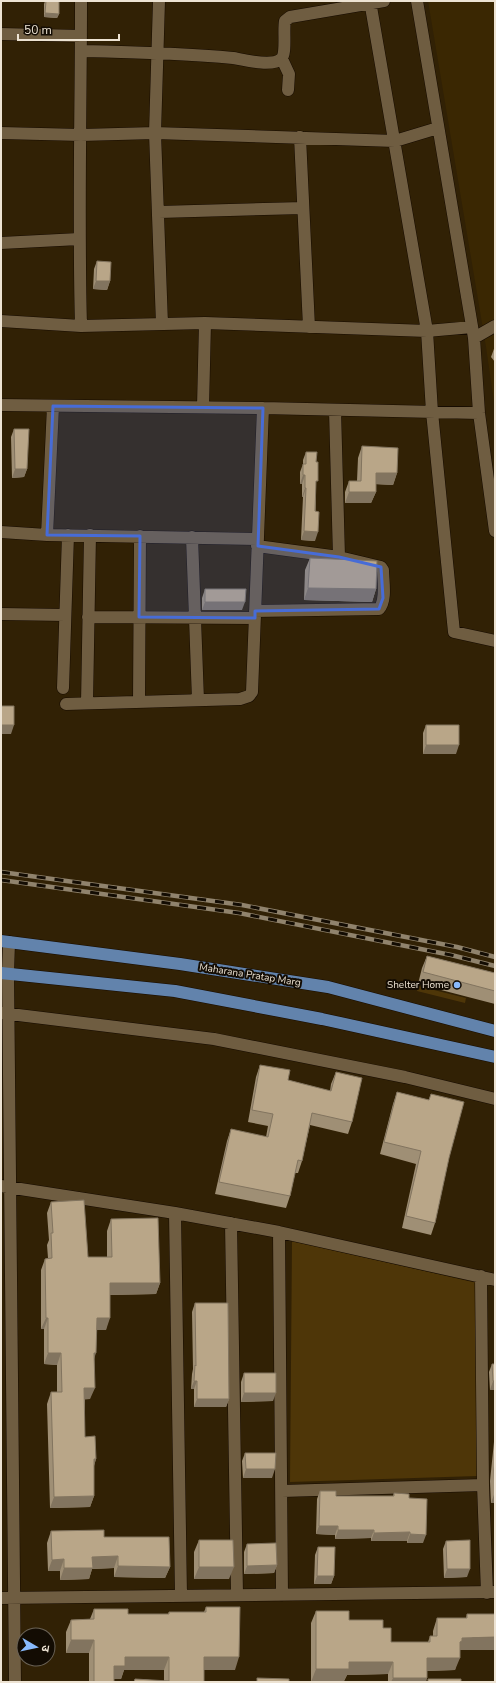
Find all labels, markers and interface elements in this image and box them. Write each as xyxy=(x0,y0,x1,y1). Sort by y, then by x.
scale bar xyxy=(18,16,119,42)
text: 50 m xyxy=(24,22,52,38)
street label: Maharana Pratap Marg xyxy=(198,960,302,990)
place label: Shelter Home xyxy=(387,978,449,992)
marker: Shelter Home xyxy=(452,980,462,990)
north arrow xyxy=(16,1627,56,1667)
text: उ xyxy=(37,1644,53,1653)

